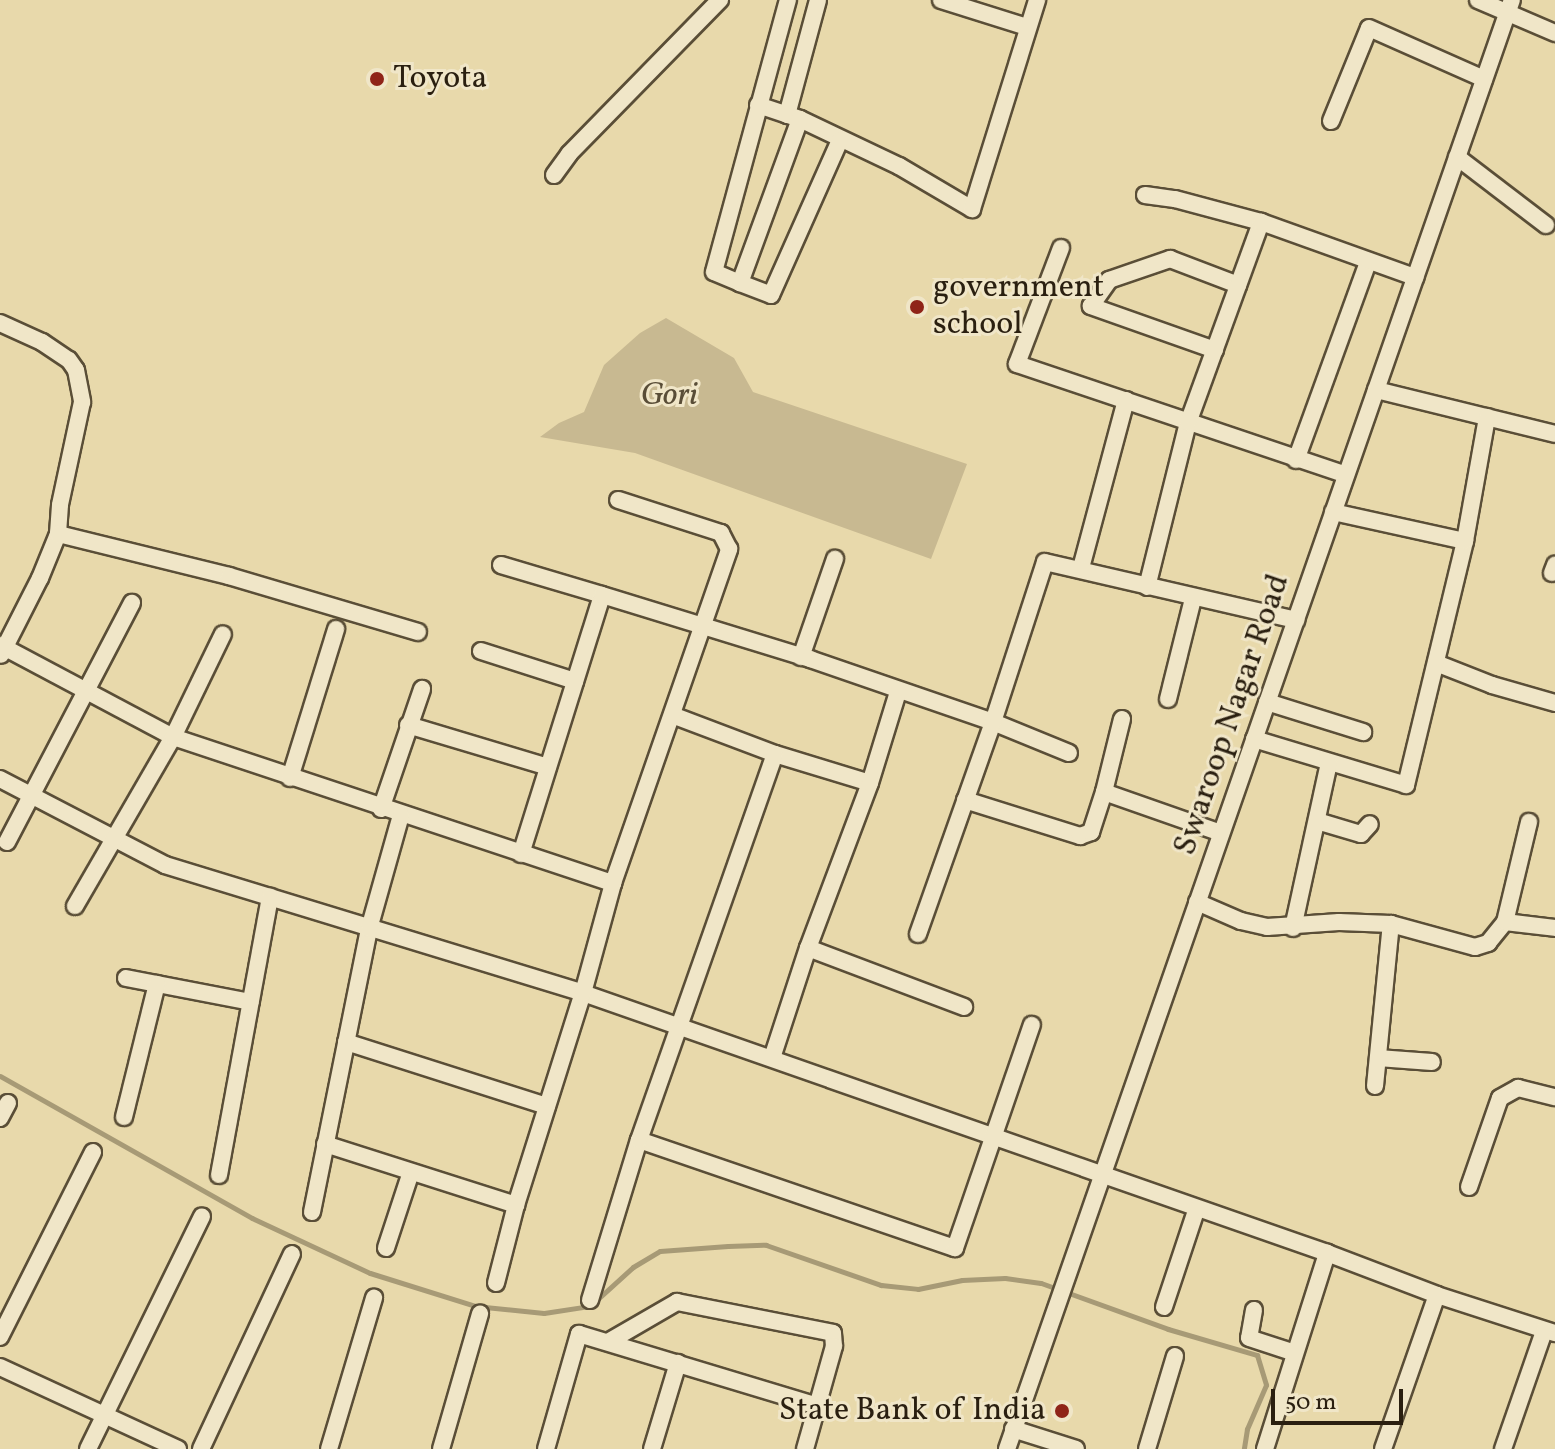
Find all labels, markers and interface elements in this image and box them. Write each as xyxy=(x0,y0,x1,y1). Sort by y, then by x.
place label: Toyota xyxy=(393,60,487,98)
marker: Toyota xyxy=(368,70,386,88)
place label: government school xyxy=(933,270,1104,345)
marker: government school xyxy=(908,298,926,316)
park label: Gori xyxy=(641,377,697,415)
street label: Swaroop Nagar Road xyxy=(1167,569,1299,861)
scale bar xyxy=(1275,1373,1407,1423)
text: 50 m xyxy=(1285,1386,1337,1420)
place label: State Bank of India xyxy=(782,1392,1046,1430)
marker: State Bank of India xyxy=(1053,1402,1071,1420)

